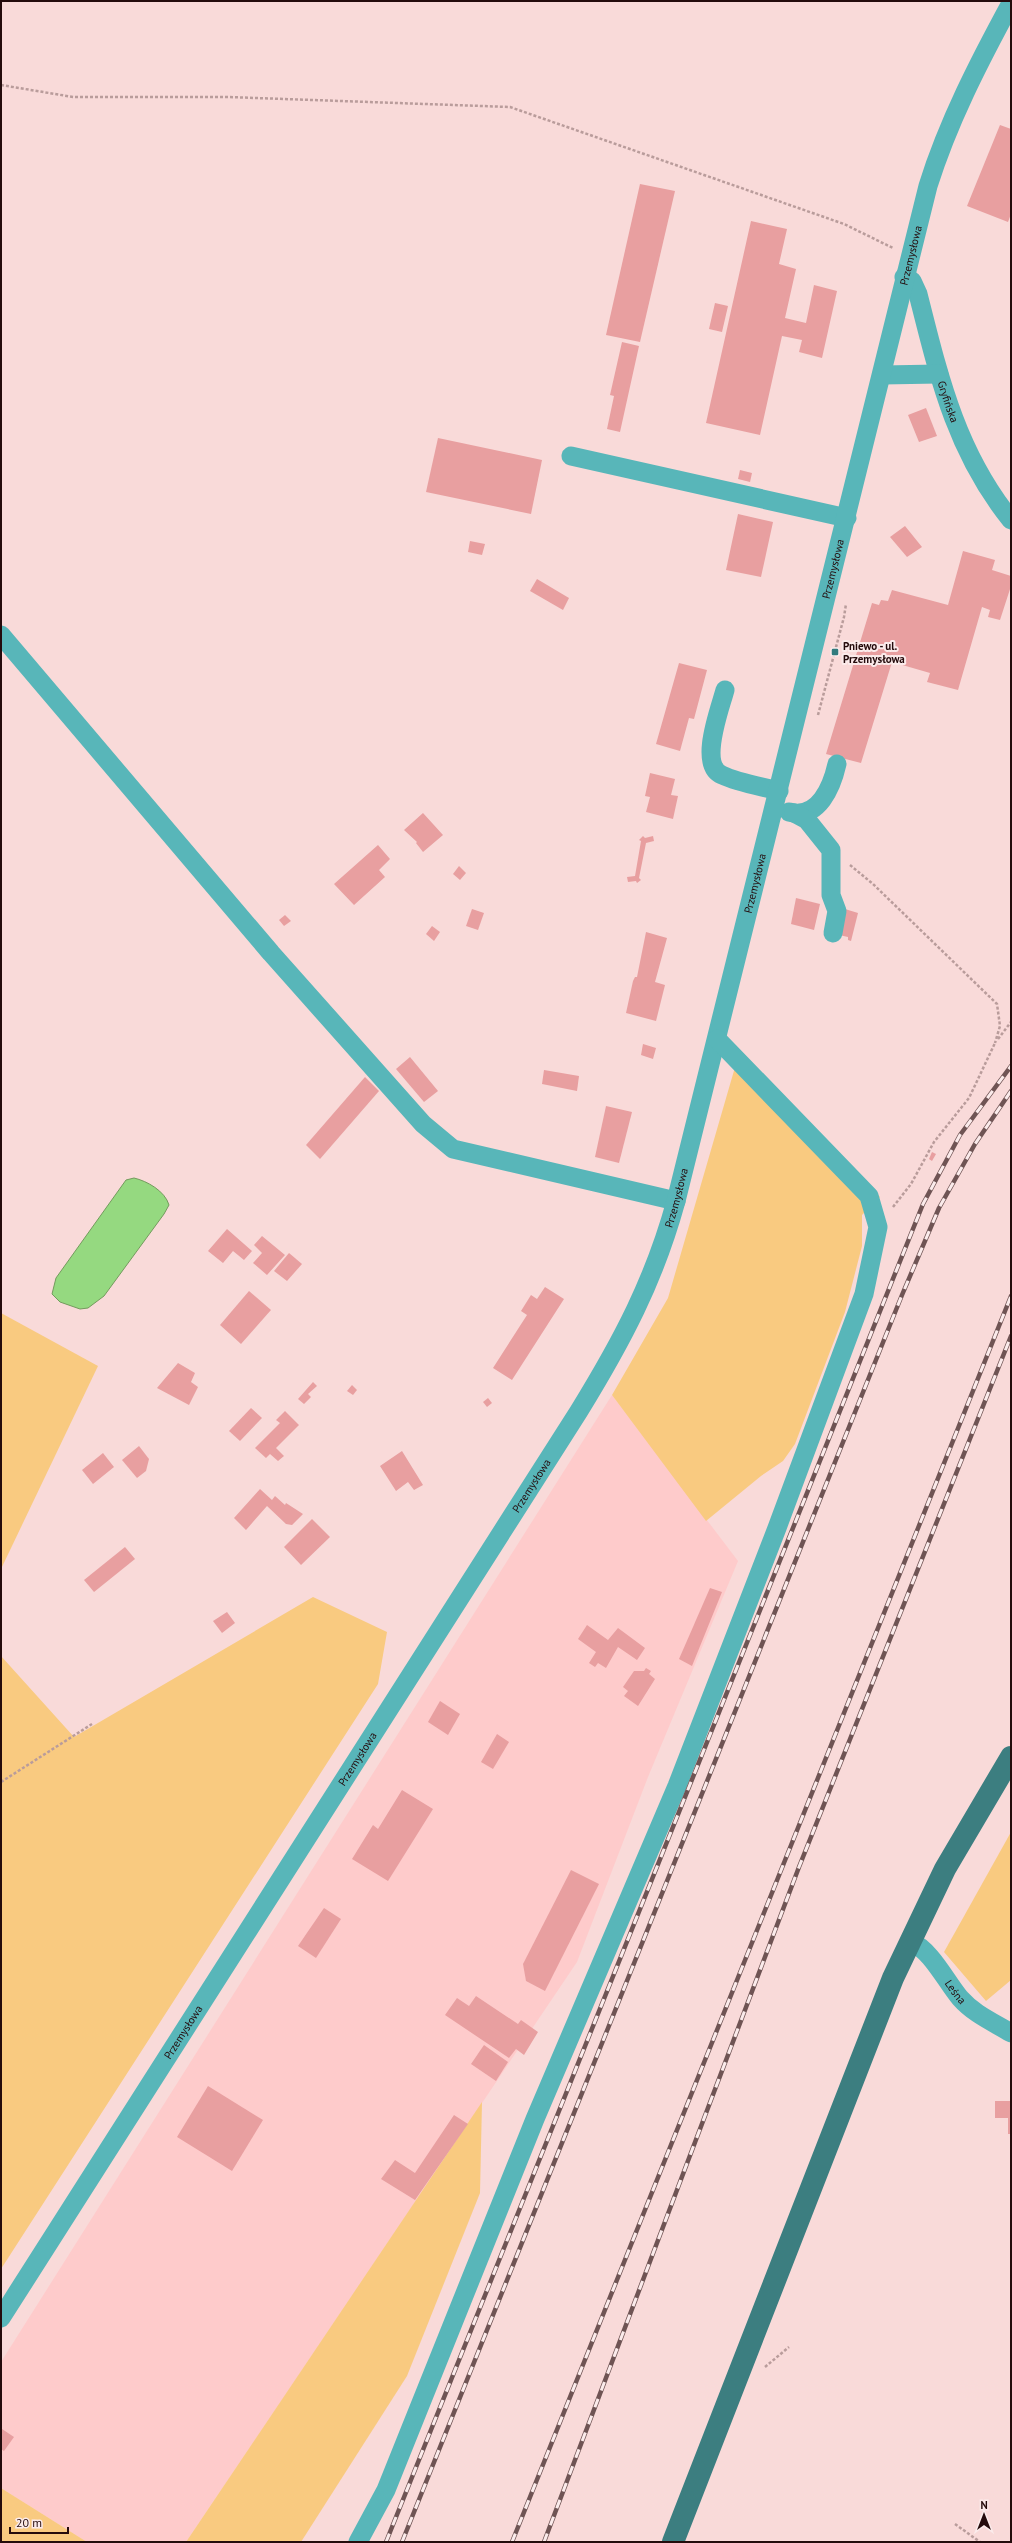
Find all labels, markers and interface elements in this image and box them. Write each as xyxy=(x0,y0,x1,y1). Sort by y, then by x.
street label: Przemysłowa xyxy=(897,224,925,287)
street label: Gryfińska xyxy=(935,379,962,424)
street label: Przemysłowa xyxy=(819,538,847,600)
place label: Pniewo - ul. Przemysłowa xyxy=(843,639,905,666)
marker: Pniewo - ul. Przemysłowa xyxy=(830,647,840,657)
street label: Przemysłowa xyxy=(741,852,769,915)
street label: Przemysłowa xyxy=(662,1166,691,1229)
street label: Przemysłowa xyxy=(509,1456,554,1515)
street label: Przemysłowa xyxy=(335,1729,380,1788)
street label: Leśna xyxy=(942,1977,969,2007)
street label: Przemysłowa xyxy=(161,2003,206,2062)
north arrow xyxy=(964,2495,1004,2535)
text: N xyxy=(980,2498,988,2512)
scale bar xyxy=(10,2509,68,2535)
text: 20 m xyxy=(16,2515,42,2530)

